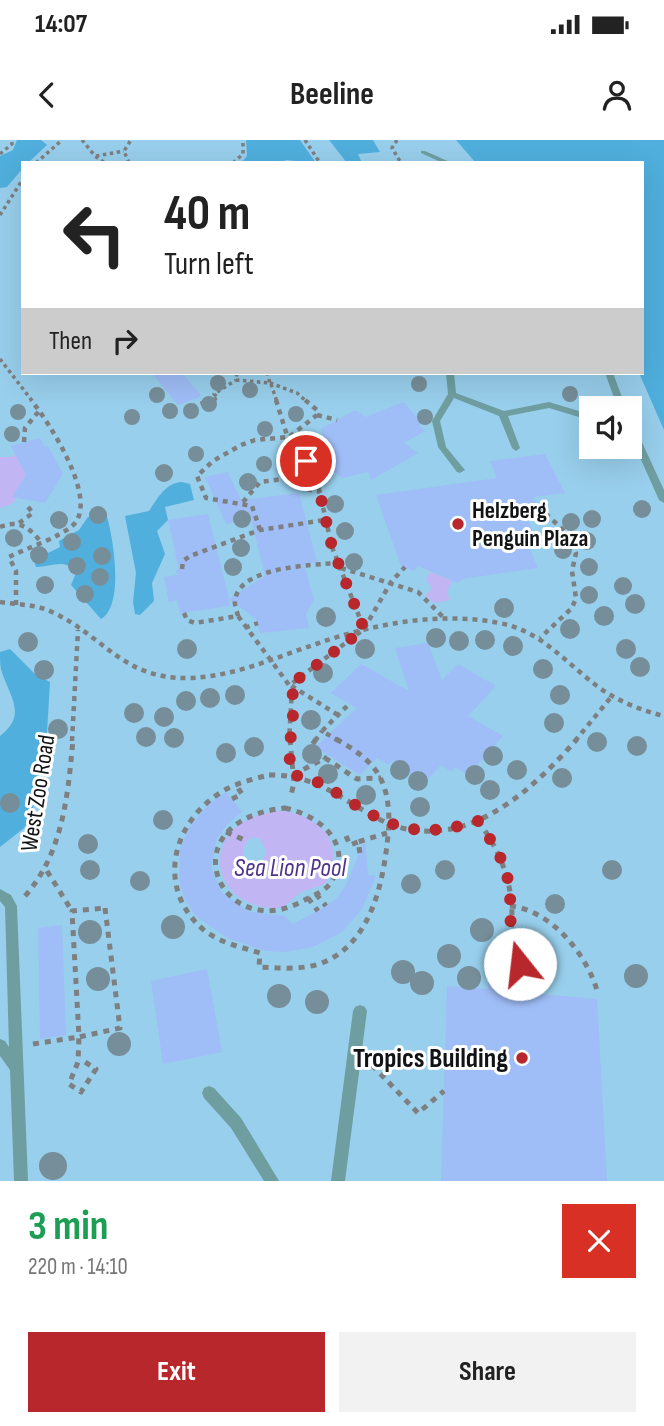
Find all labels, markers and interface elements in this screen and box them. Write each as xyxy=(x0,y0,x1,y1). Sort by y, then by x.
text: 14:07 xyxy=(35,9,87,40)
text: Beeline xyxy=(290,75,374,114)
icon: back xyxy=(28,76,66,114)
icon: person xyxy=(598,76,636,114)
text: 40 m xyxy=(164,185,250,244)
icon: left xyxy=(49,189,140,280)
text: Turn left xyxy=(164,245,254,284)
icon: right xyxy=(106,322,144,360)
text: Then xyxy=(49,326,92,357)
map controls xyxy=(579,396,642,459)
button: sound xyxy=(579,396,642,459)
pin xyxy=(276,431,336,491)
icon: arrive xyxy=(287,442,325,480)
place label: Helzberg Penguin Plaza xyxy=(472,496,588,553)
marker: Helzberg Penguin Plaza xyxy=(450,516,466,532)
street label: West Zoo Road xyxy=(14,733,62,853)
water label: Sea Lion Pool xyxy=(234,853,347,884)
position arrow xyxy=(483,927,557,1001)
place label: Tropics Building xyxy=(353,1042,508,1075)
marker: Tropics Building xyxy=(514,1050,530,1066)
text: 3 min xyxy=(28,1201,108,1252)
button: close xyxy=(562,1204,636,1278)
text: 220 m · 14:10 xyxy=(28,1253,128,1281)
button: Exit xyxy=(28,1332,325,1412)
button: Share xyxy=(339,1332,636,1412)

